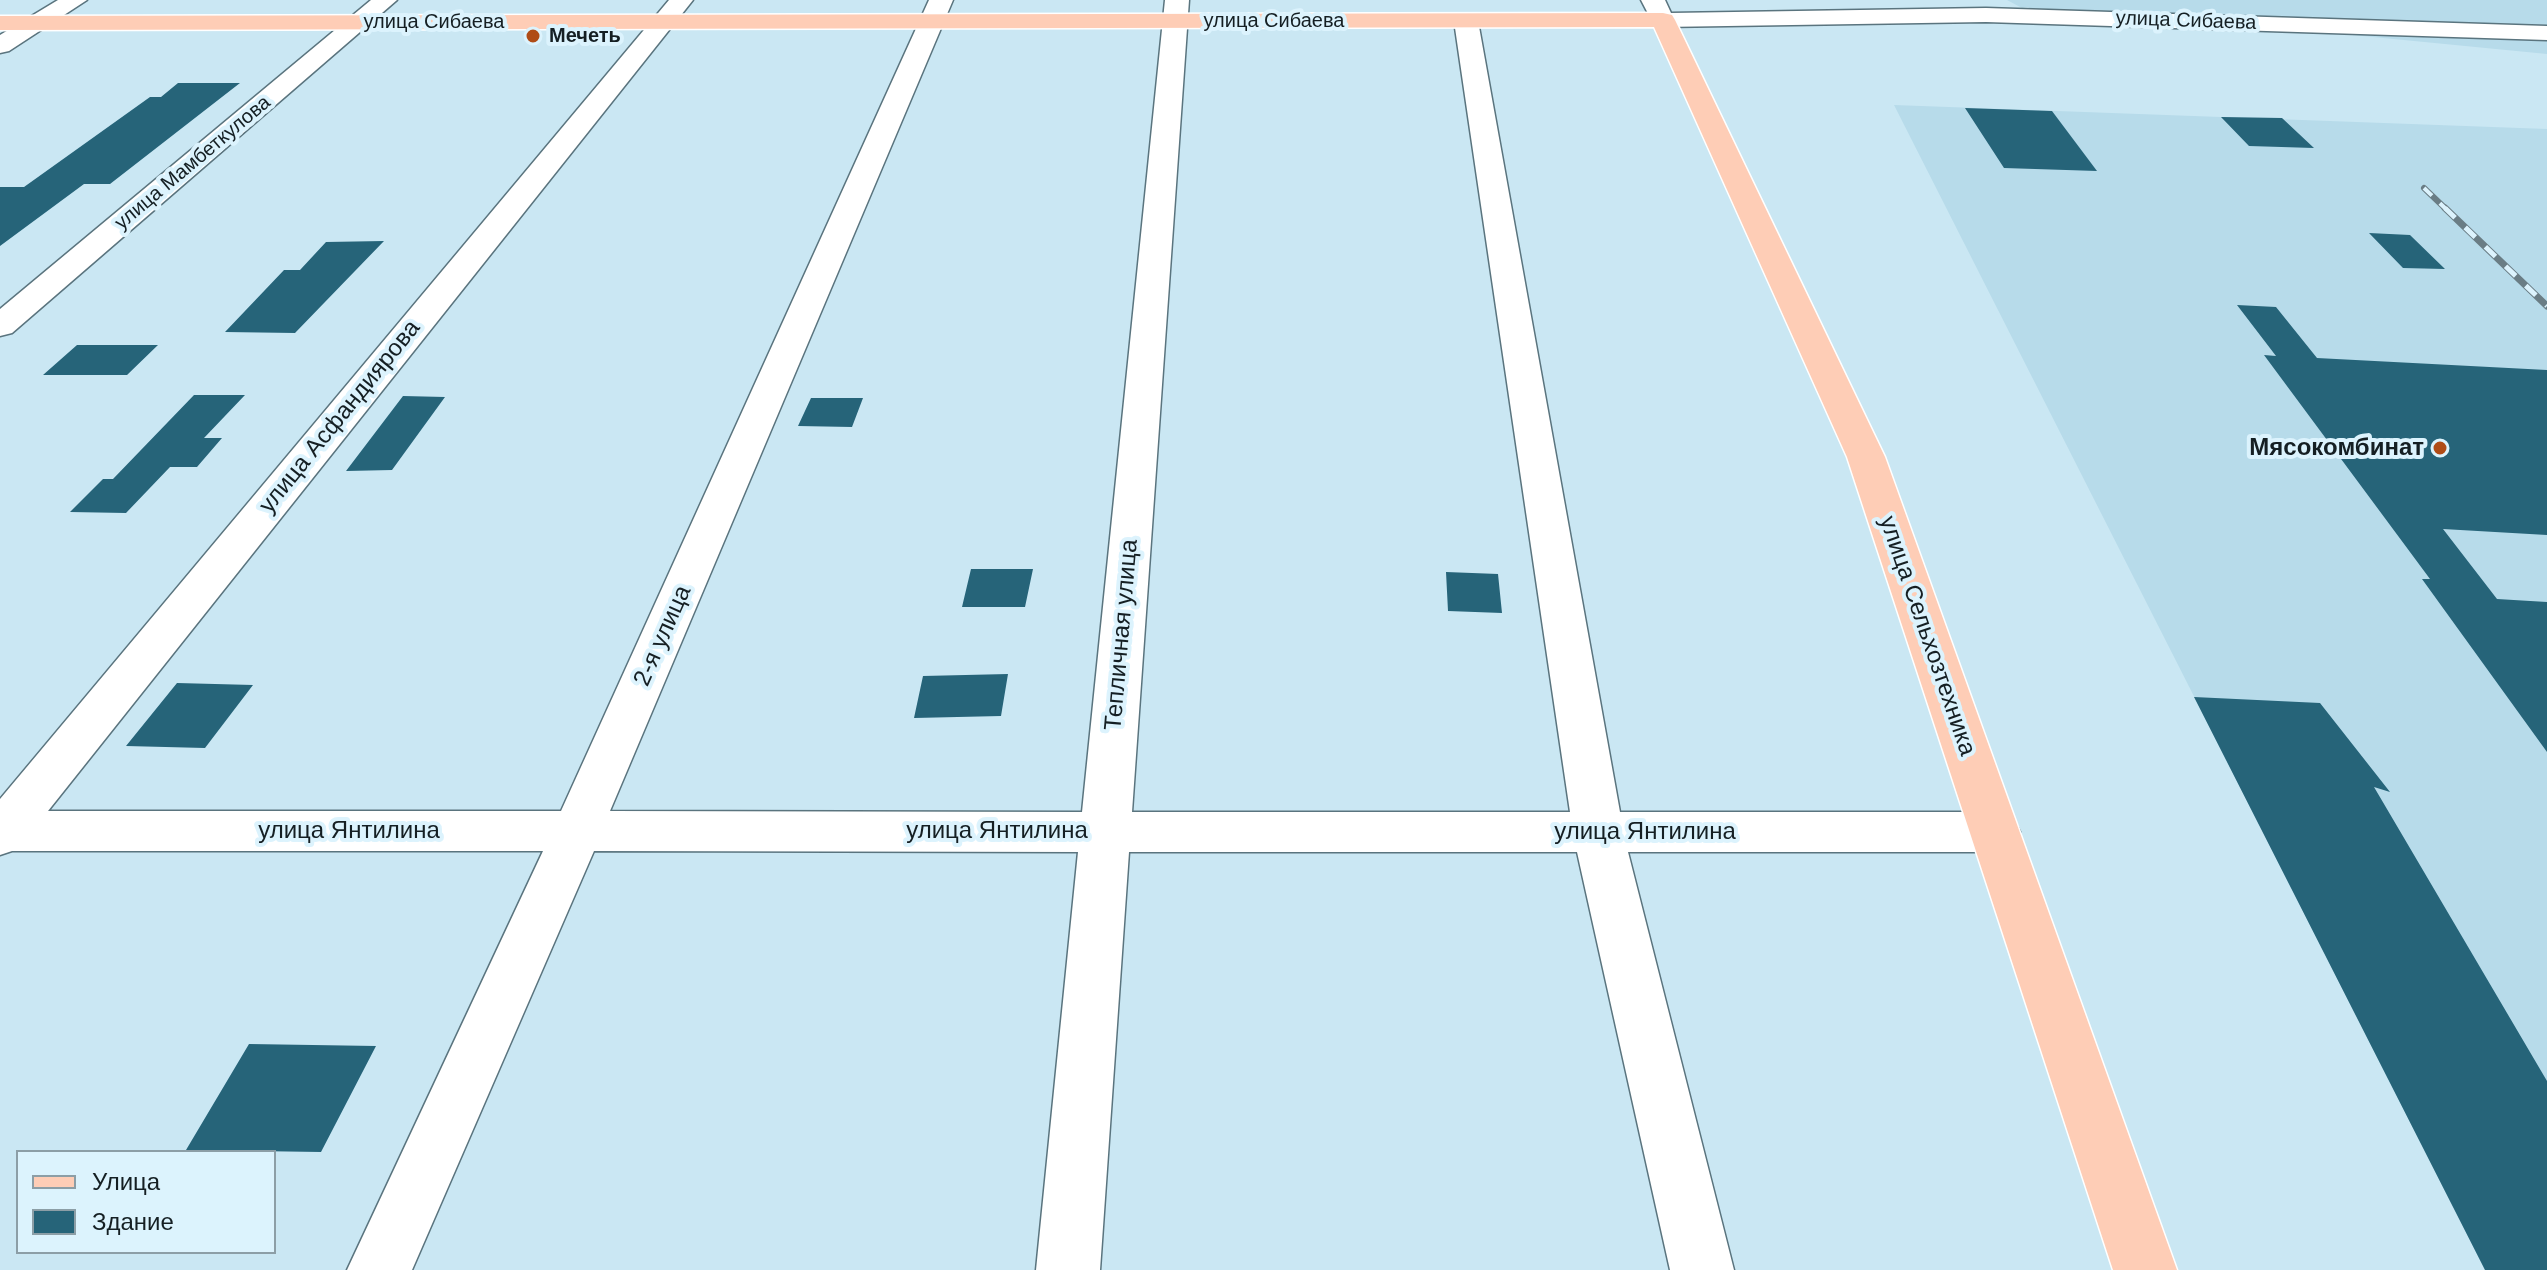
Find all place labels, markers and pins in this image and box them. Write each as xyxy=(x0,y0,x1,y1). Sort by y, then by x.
place label: Мечеть xyxy=(549,24,621,48)
marker: Мечеть xyxy=(524,27,542,45)
place label: Мясокомбинат xyxy=(2249,434,2424,462)
marker: Мясокомбинат xyxy=(2431,439,2449,457)

